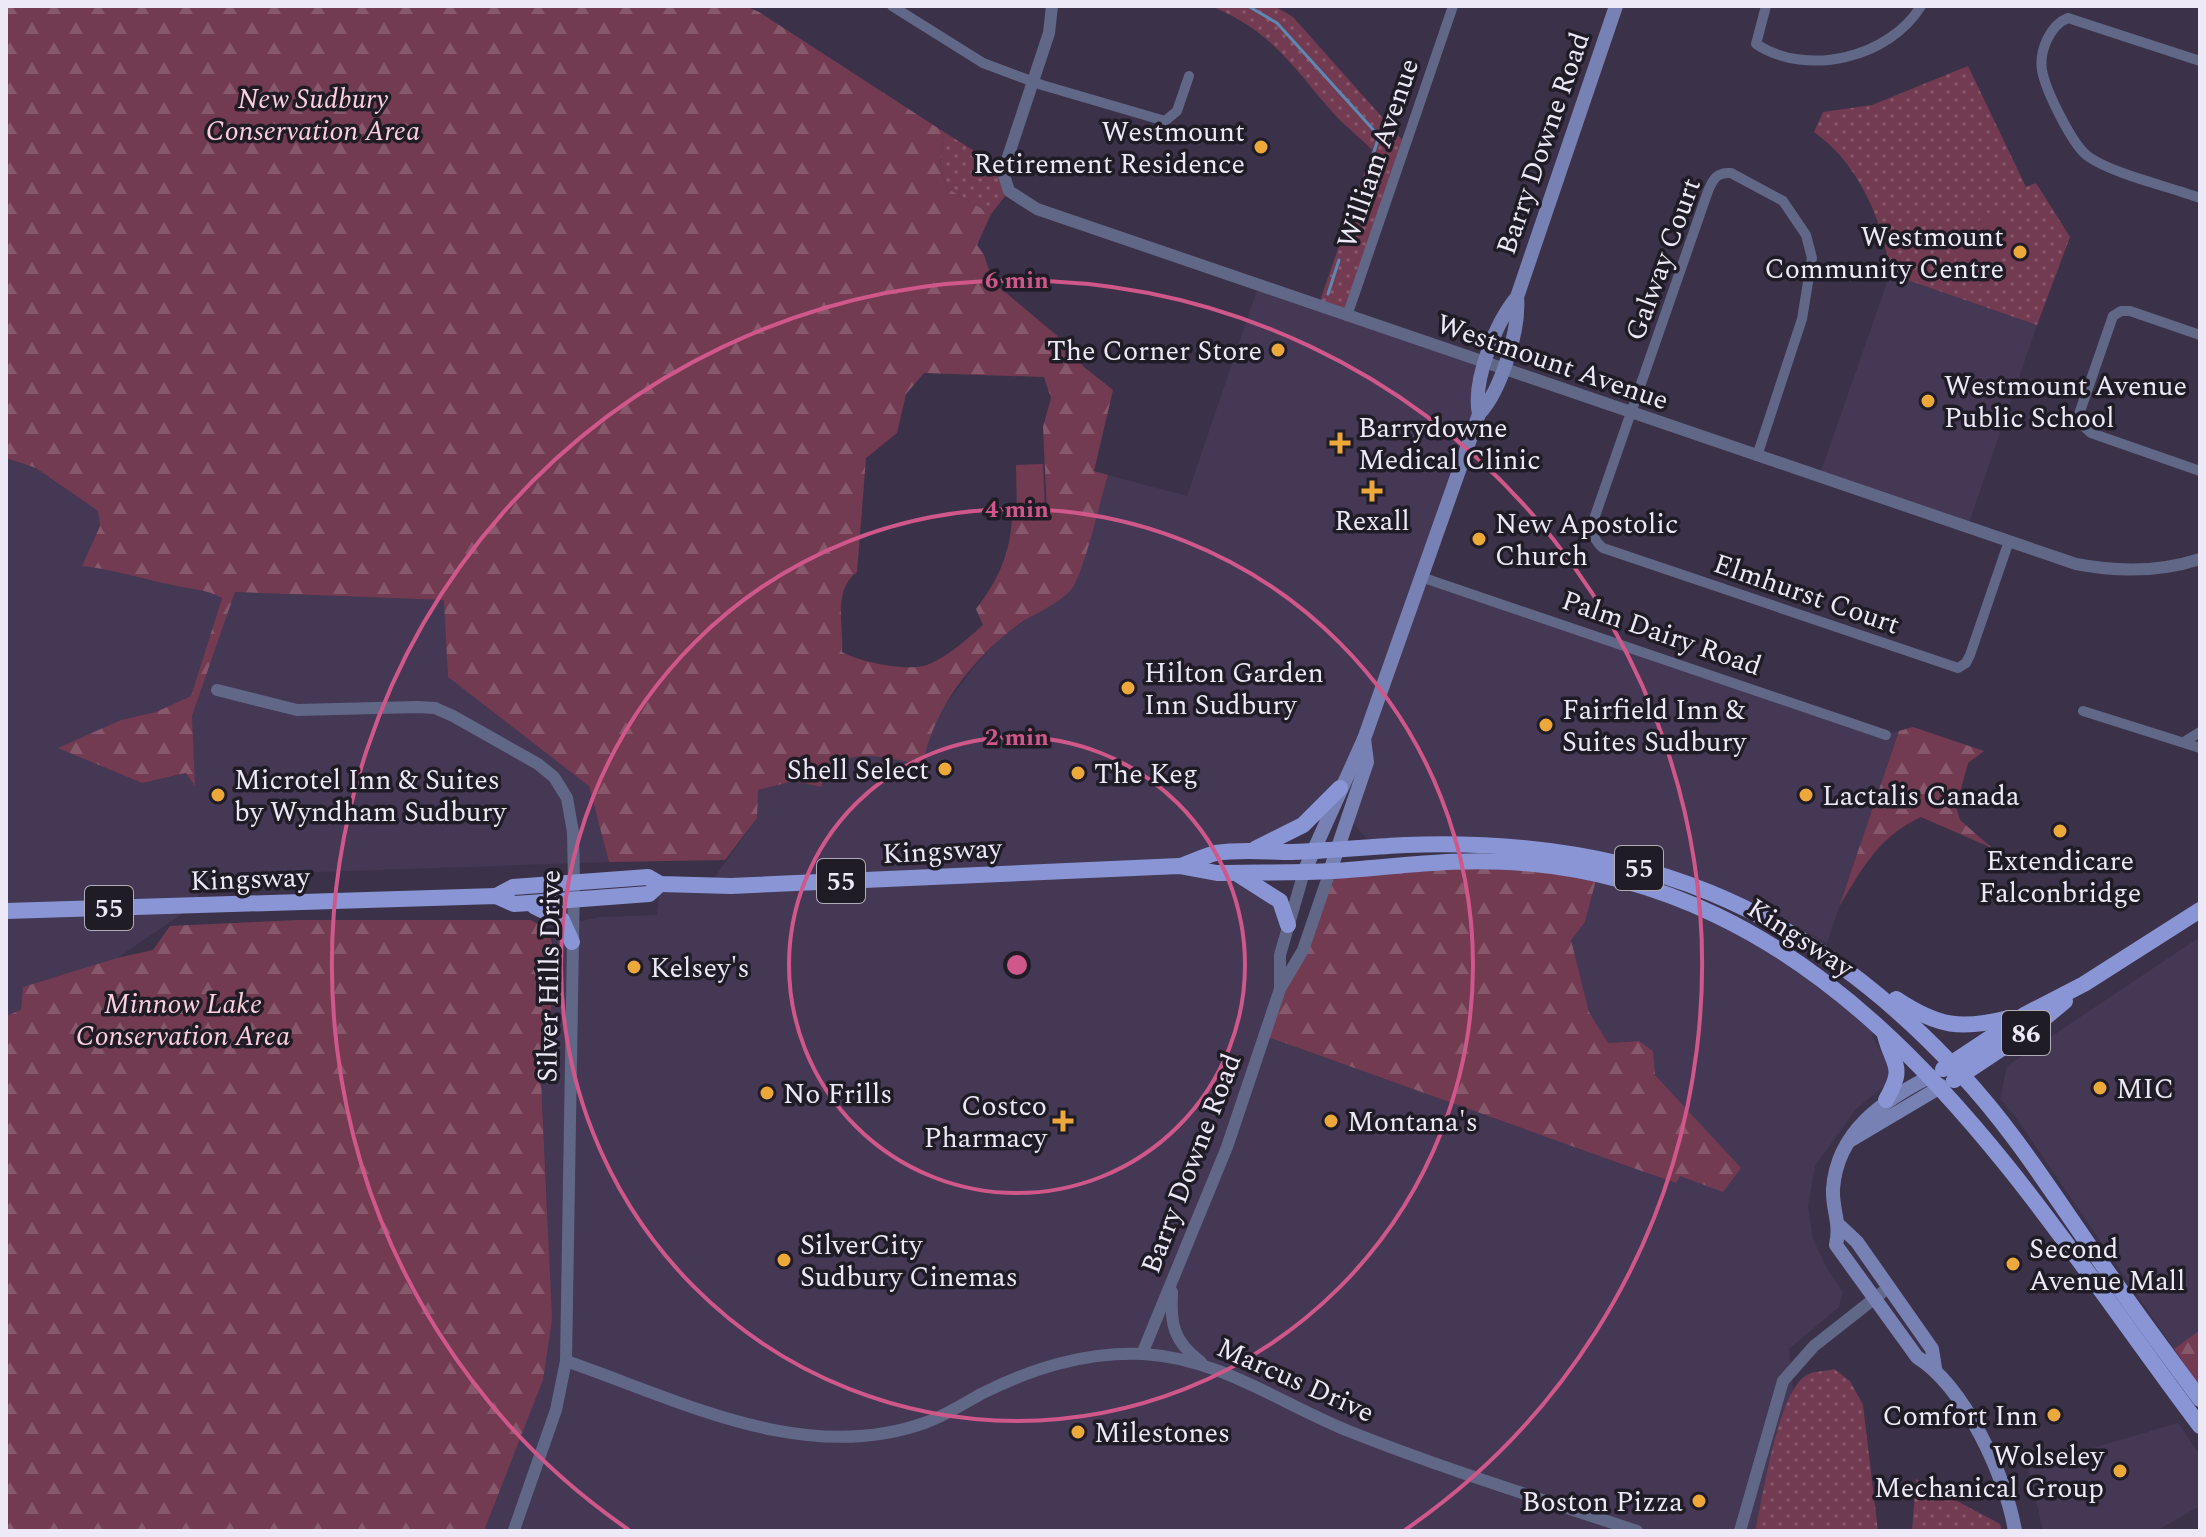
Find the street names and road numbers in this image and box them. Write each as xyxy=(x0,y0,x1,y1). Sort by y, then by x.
street label: Barry Downe Road xyxy=(1485,26,1602,260)
street label: William Avenue xyxy=(1326,53,1431,254)
street label: Galway Court xyxy=(1614,172,1713,347)
street label: Westmount Avenue xyxy=(1431,303,1674,422)
street label: Elmhurst Court xyxy=(1708,542,1906,646)
street label: Palm Dairy Road xyxy=(1556,579,1767,688)
street label: Kingsway xyxy=(881,827,1005,876)
road number: 55 xyxy=(1615,846,1663,890)
street label: Kingsway xyxy=(189,856,312,903)
road number: 55 xyxy=(817,859,865,903)
street label: Silver Hills Drive xyxy=(526,869,573,1083)
road number: 55 xyxy=(85,886,133,930)
street label: Kingsway xyxy=(1738,888,1864,990)
road number: 86 xyxy=(2002,1011,2050,1055)
street label: Barry Downe Road xyxy=(1130,1047,1253,1280)
street label: Marcus Drive xyxy=(1210,1326,1381,1434)

